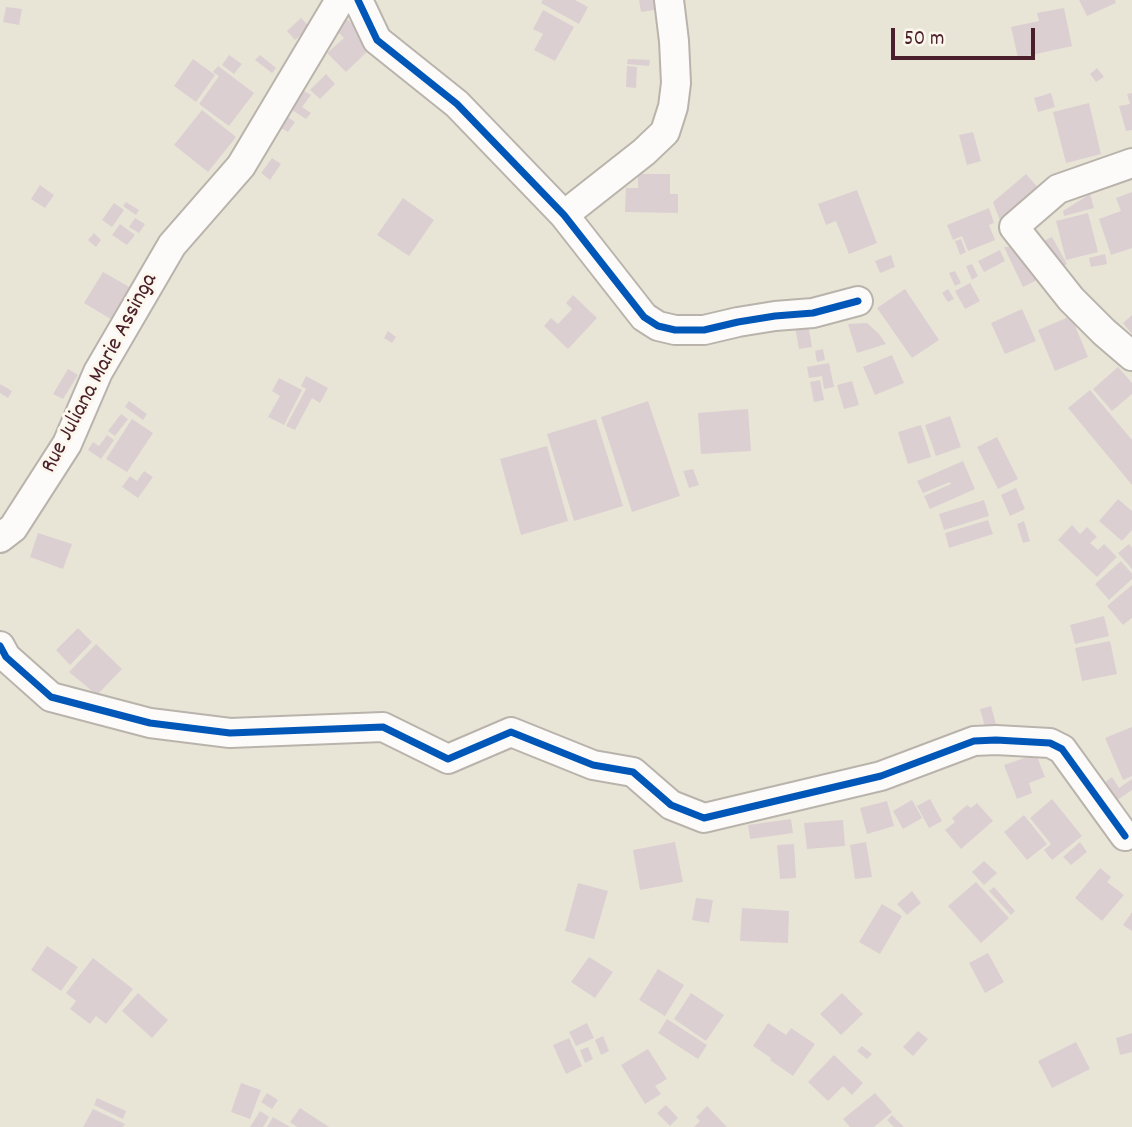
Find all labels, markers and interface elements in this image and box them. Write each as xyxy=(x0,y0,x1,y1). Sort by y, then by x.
scale bar xyxy=(894,14,1038,58)
text: 50 m xyxy=(904,25,944,55)
street label: Rue Juliana Marie Assinga xyxy=(37,270,165,478)

